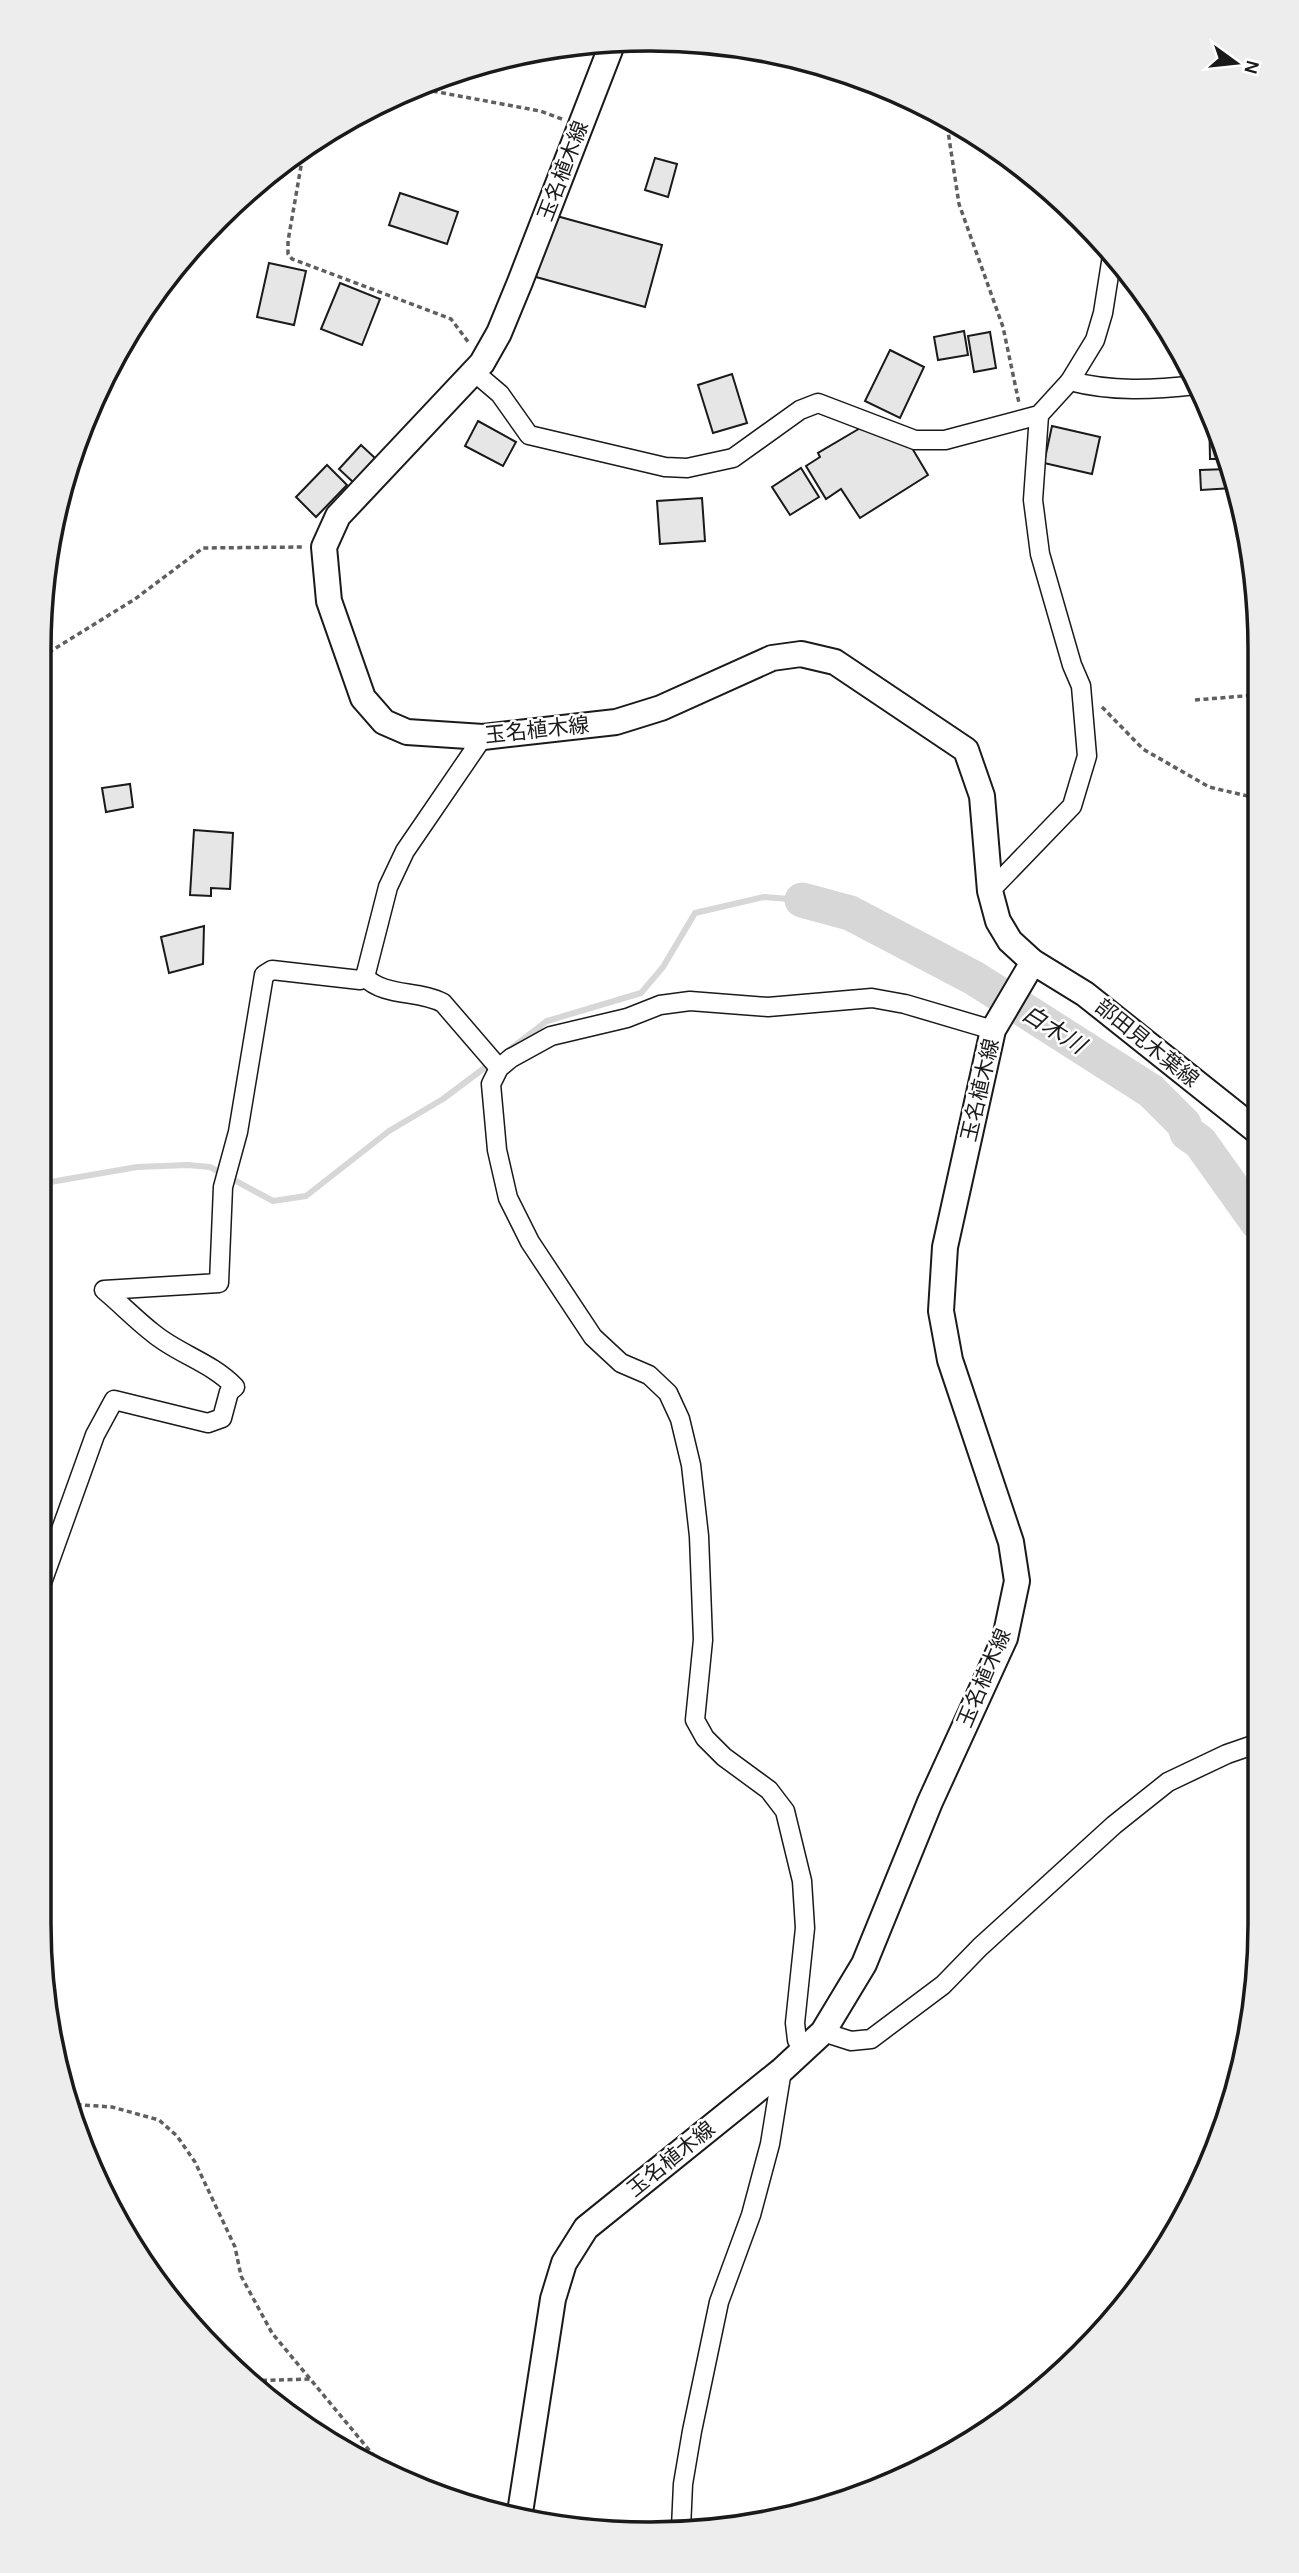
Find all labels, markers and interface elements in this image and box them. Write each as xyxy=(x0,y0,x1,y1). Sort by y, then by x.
north arrow xyxy=(1201,28,1271,98)
text: N xyxy=(1239,58,1264,77)
street label: 玉名植木線 xyxy=(533,118,593,224)
street label: 玉名植木線 xyxy=(484,713,590,747)
street label: 部田見木葉線 xyxy=(1090,994,1204,1092)
water label: 白木川 xyxy=(1017,1000,1093,1061)
street label: 玉名植木線 xyxy=(956,1036,1004,1144)
street label: 玉名植木線 xyxy=(952,1625,1016,1731)
street label: 玉名植木線 xyxy=(623,2117,719,2201)

